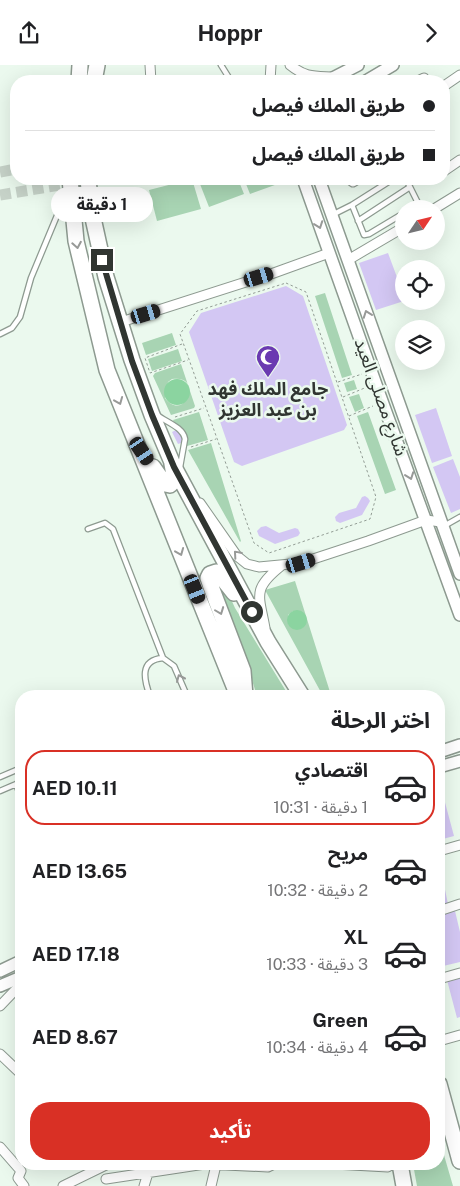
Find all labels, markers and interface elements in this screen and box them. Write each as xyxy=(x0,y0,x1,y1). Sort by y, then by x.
icon: share xyxy=(15,19,43,47)
icon: forward xyxy=(417,19,445,47)
text: Hoppr xyxy=(197,20,263,46)
text: طريق الملك فيصل xyxy=(252,94,405,116)
text: طريق الملك فيصل xyxy=(252,143,405,165)
callout: 1 دقيقة xyxy=(51,187,153,223)
text: 1 دقيقة xyxy=(77,195,127,214)
north arrow xyxy=(395,200,445,250)
map controls xyxy=(395,200,445,370)
one-way arrow xyxy=(313,220,323,228)
one-way arrow xyxy=(72,240,82,249)
route end xyxy=(91,249,113,271)
button: locate xyxy=(395,260,445,310)
car xyxy=(242,265,275,289)
car xyxy=(129,302,162,326)
one-way arrow xyxy=(363,310,373,318)
button: layers xyxy=(395,320,445,370)
street label: شارع مصلى العيد xyxy=(347,335,412,460)
mosque icon: جامع الملك فهد بن عبد العزيز xyxy=(255,344,281,378)
place label: جامع الملك فهد بن عبد العزيز xyxy=(208,378,328,421)
one-way arrow xyxy=(113,396,124,405)
car xyxy=(127,434,156,468)
one-way arrow xyxy=(404,472,414,480)
one-way arrow xyxy=(174,547,185,556)
one-way arrow xyxy=(234,551,243,560)
car xyxy=(284,551,317,575)
car xyxy=(182,572,207,606)
route start xyxy=(241,601,263,623)
one-way arrow xyxy=(214,606,224,615)
one-way arrow xyxy=(175,674,186,683)
text: اختر الرحلة xyxy=(331,707,430,733)
text: اقتصادي xyxy=(295,759,368,781)
icon: car xyxy=(383,765,428,810)
text: AED 10.11 xyxy=(32,777,118,799)
text: 1 دقيقة · 10:31 xyxy=(273,798,368,817)
text: مريح xyxy=(328,842,368,864)
icon: car xyxy=(383,848,428,893)
text: AED 13.65 xyxy=(32,860,127,882)
text: 2 دقيقة · 10:32 xyxy=(267,881,368,900)
text: XL xyxy=(343,926,368,948)
icon: car xyxy=(383,931,428,976)
text: AED 17.18 xyxy=(32,943,120,965)
text: 3 دقيقة · 10:33 xyxy=(266,955,368,974)
text: Green xyxy=(313,1009,368,1031)
icon: car xyxy=(383,1014,428,1059)
text: AED 8.67 xyxy=(32,1026,118,1048)
text: 4 دقيقة · 10:34 xyxy=(266,1038,368,1057)
button: تأكيد xyxy=(30,1102,430,1160)

